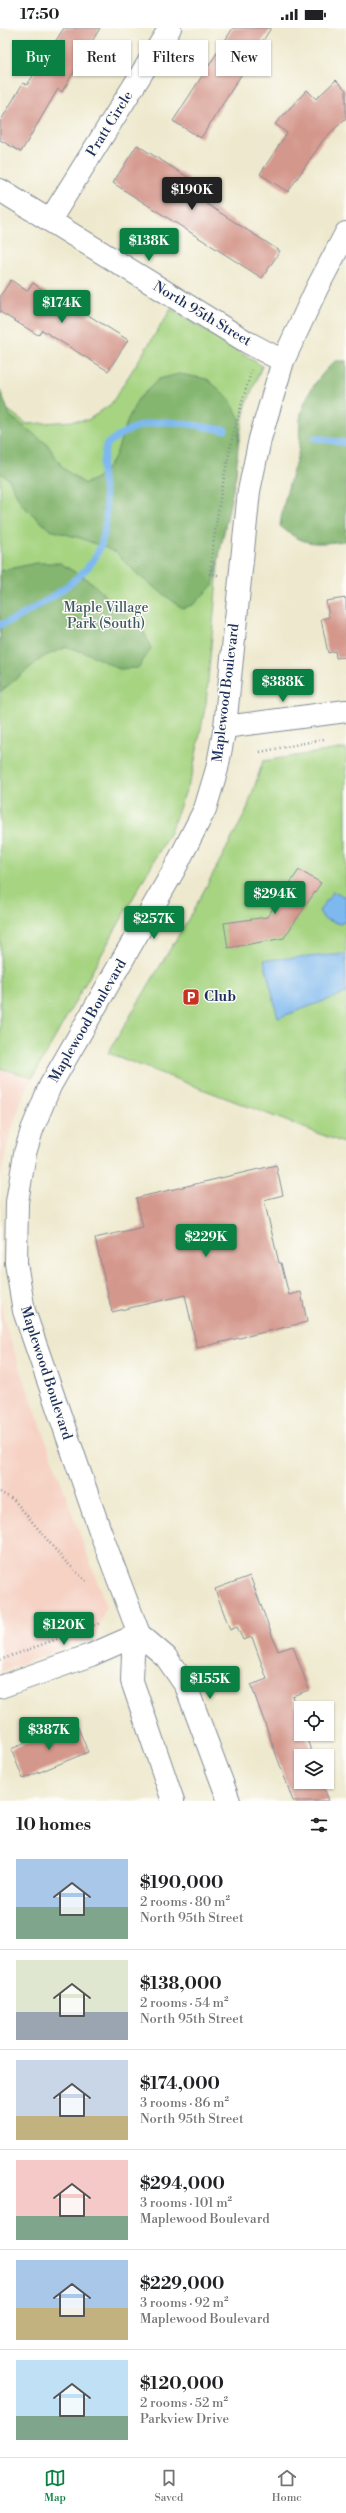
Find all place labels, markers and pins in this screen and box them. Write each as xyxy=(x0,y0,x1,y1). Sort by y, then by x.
pin: $190K xyxy=(164,177,220,211)
pin: $138K xyxy=(121,228,177,262)
pin: $174K xyxy=(34,290,90,324)
pin: $388K xyxy=(255,669,311,703)
pin: $294K xyxy=(247,881,303,915)
pin: $257K xyxy=(126,906,182,940)
parking icon: Club xyxy=(181,987,201,1007)
place label: Club xyxy=(204,988,236,1006)
pin: $229K xyxy=(178,1224,234,1258)
pin: $120K xyxy=(36,1612,92,1646)
pin: $155K xyxy=(182,1666,238,1700)
pin: $387K xyxy=(21,1717,77,1751)

